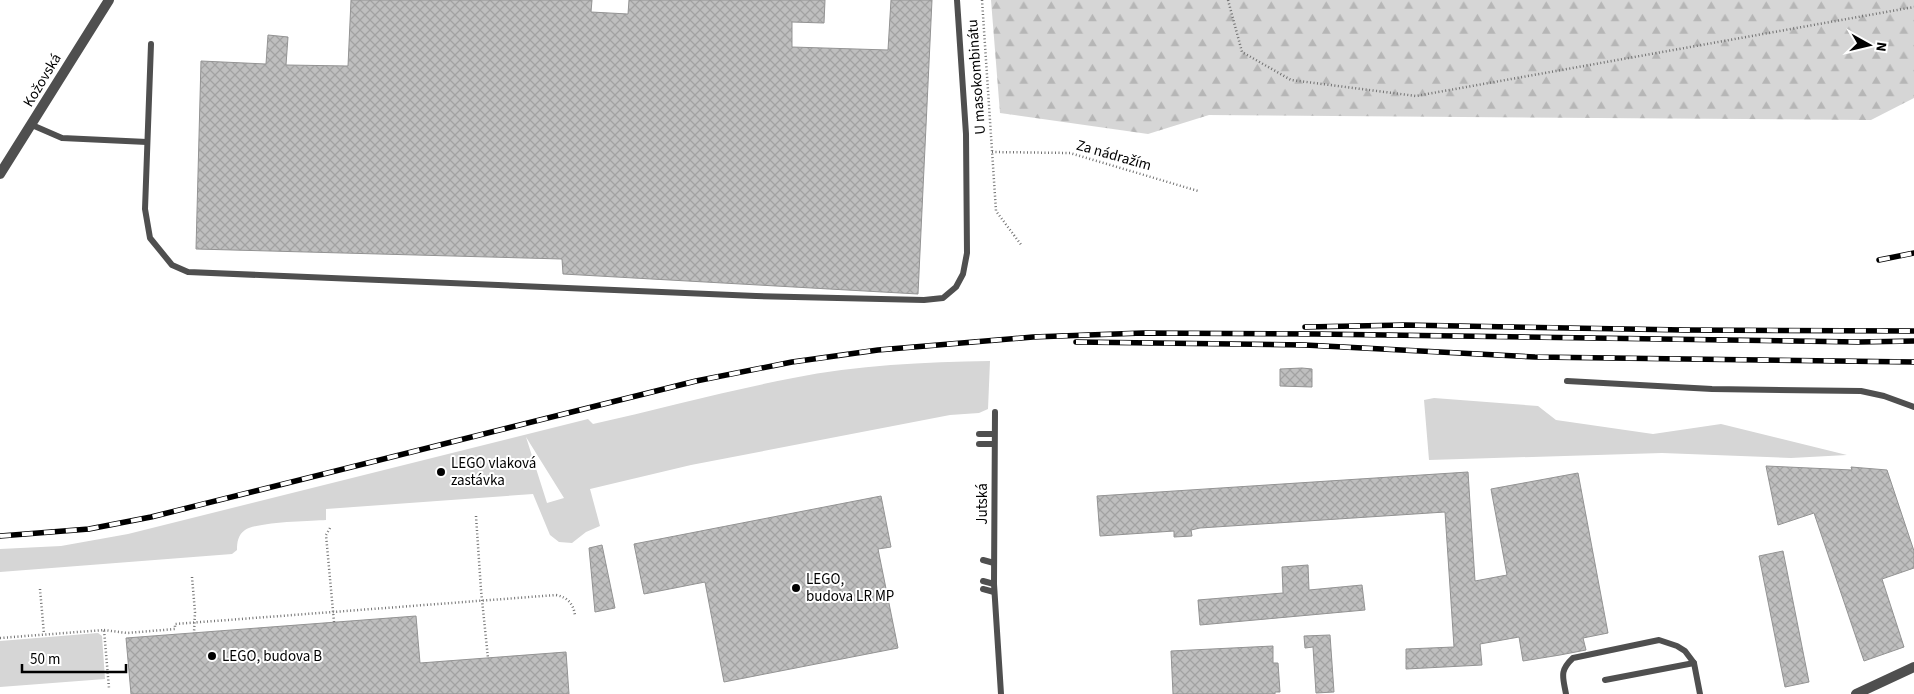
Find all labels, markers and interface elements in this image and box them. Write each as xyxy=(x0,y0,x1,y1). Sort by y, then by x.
street label: U masokombinátu xyxy=(962,19,991,135)
north arrow xyxy=(1844,20,1894,70)
text: N xyxy=(1870,41,1891,53)
street label: Kožovská xyxy=(18,50,67,111)
street label: Za nádražím xyxy=(1074,135,1154,176)
place label: LEGO vlaková zastávka xyxy=(451,453,536,491)
marker: LEGO vlaková zastávka xyxy=(435,466,447,478)
street label: Jutská xyxy=(972,483,993,525)
place label: LEGO, budova LR MP xyxy=(806,569,894,607)
marker: LEGO, budova LR MP xyxy=(790,582,802,594)
scale bar xyxy=(22,642,126,674)
place label: LEGO, budova B xyxy=(222,646,322,667)
text: 50 m xyxy=(30,649,60,670)
marker: LEGO, budova B xyxy=(206,650,218,662)

